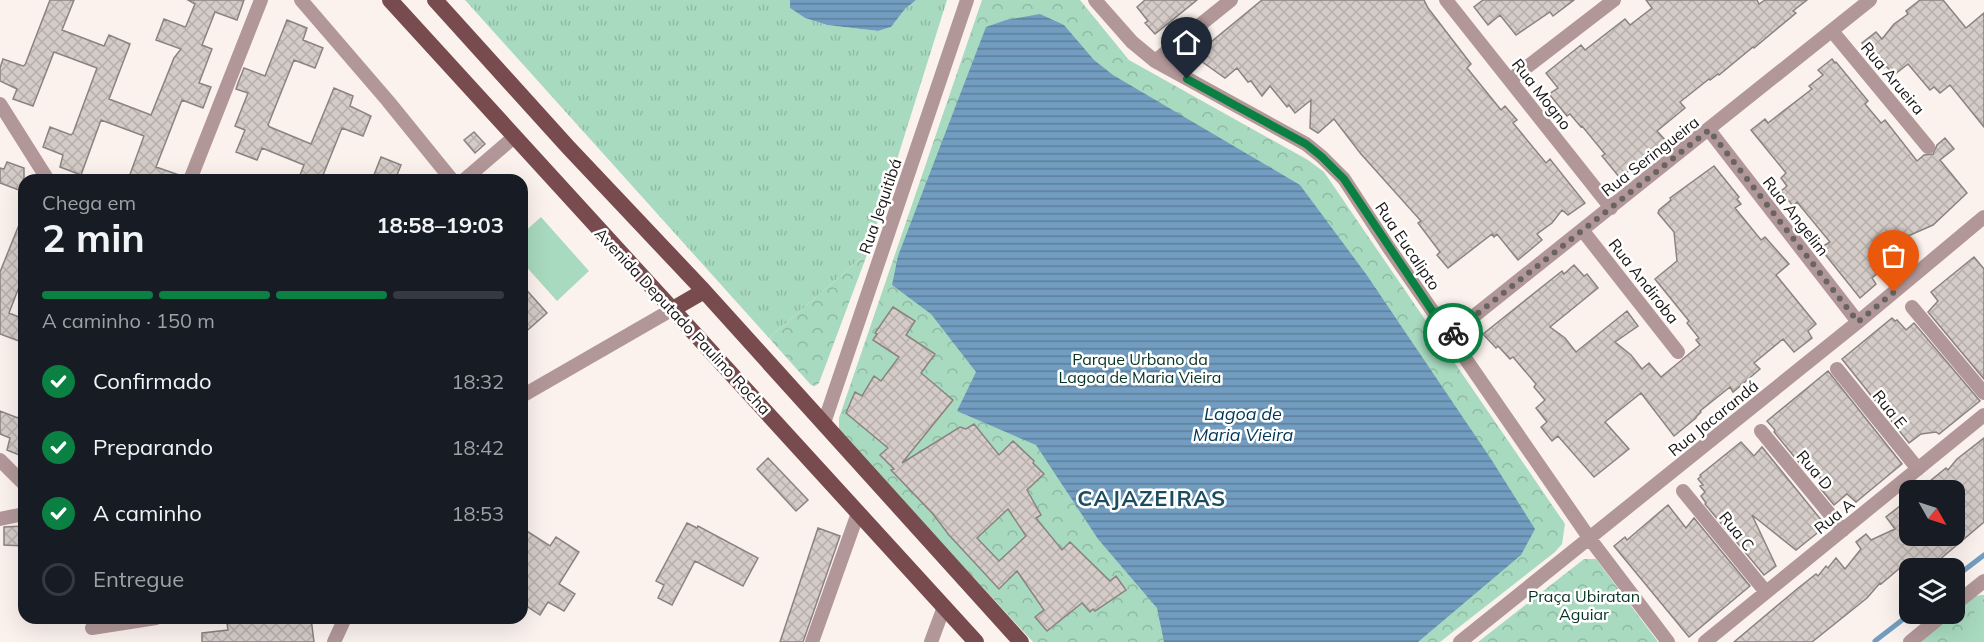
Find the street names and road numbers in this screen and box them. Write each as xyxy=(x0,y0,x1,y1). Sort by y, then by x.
street label: Rua Arueira xyxy=(1857,38,1929,118)
street label: Rua Mogno xyxy=(1508,54,1576,134)
street label: Rua Seringueira xyxy=(1597,112,1703,200)
street label: Rua Jequitibá xyxy=(854,156,906,256)
street label: Rua Angelim xyxy=(1759,172,1833,260)
street label: Rua Eucalipto xyxy=(1371,198,1445,294)
street label: Avenida Deputado Paulino Rocha xyxy=(591,223,775,419)
street label: Rua Andiroba xyxy=(1605,234,1683,328)
street label: Rua Jacarandá xyxy=(1664,376,1762,460)
street label: Rua E xyxy=(1869,386,1911,432)
street label: Rua D xyxy=(1793,446,1837,494)
street label: Rua A xyxy=(1810,494,1858,538)
street label: Rua C xyxy=(1715,507,1759,555)

